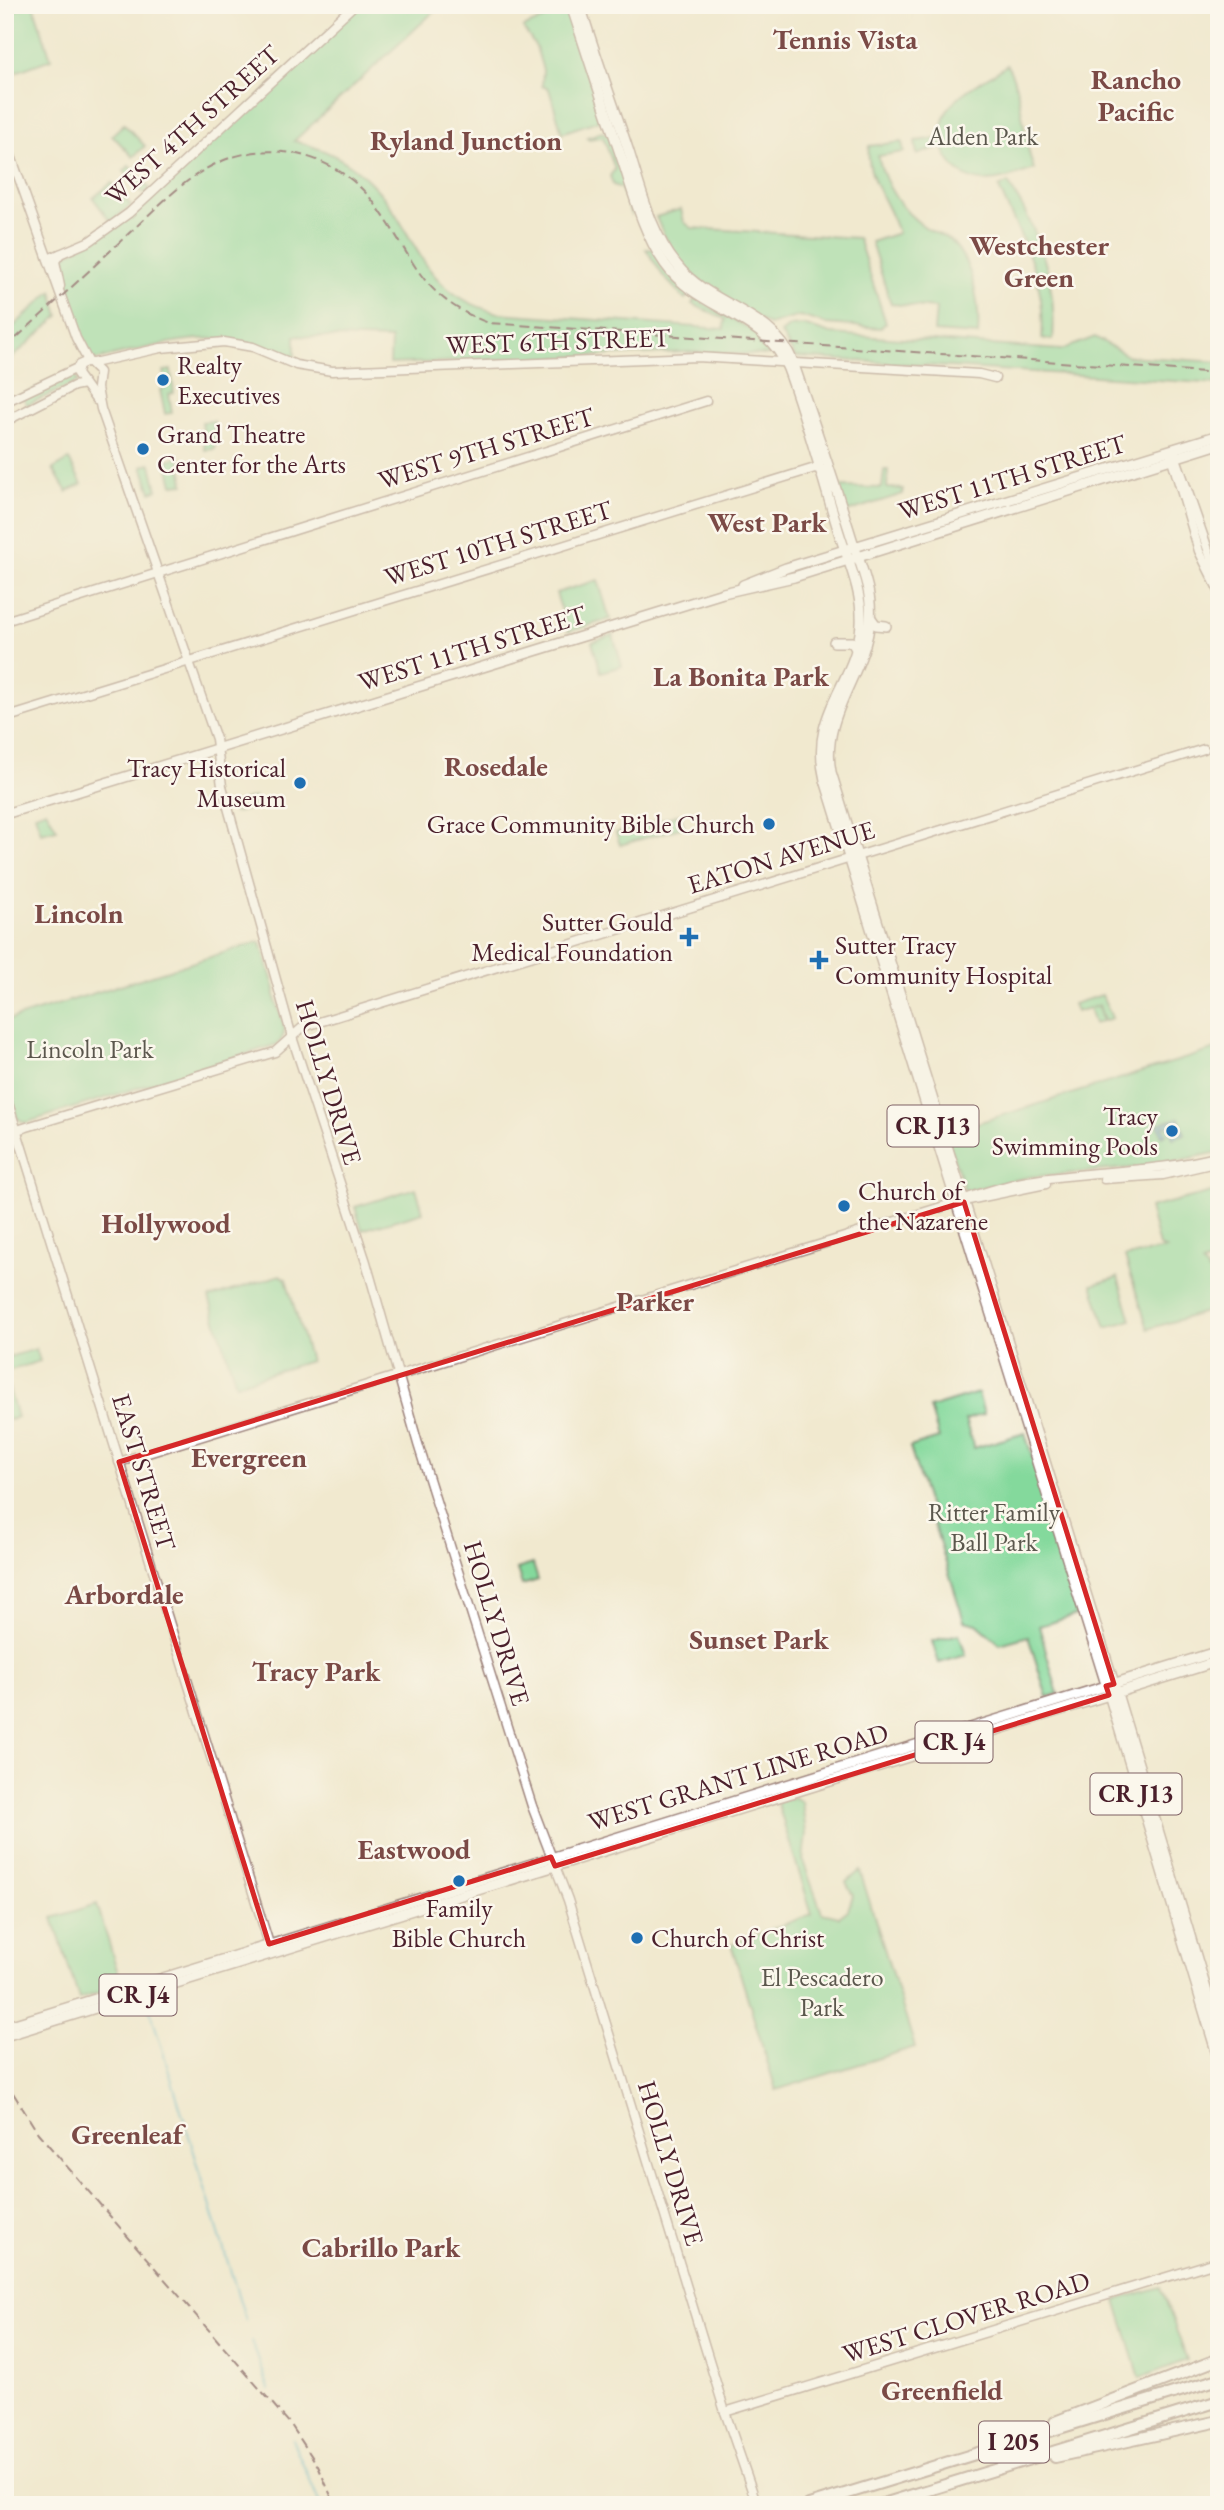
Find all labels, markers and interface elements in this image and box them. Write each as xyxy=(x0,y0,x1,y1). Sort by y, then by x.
district label: Tennis Vista xyxy=(772,21,918,57)
street label: WEST 4TH STREET xyxy=(97,37,287,213)
district label: Rancho Pacific xyxy=(1091,61,1181,129)
park label: Alden Park xyxy=(927,119,1039,153)
district label: Ryland Junction xyxy=(370,122,562,158)
district label: Westchester Green xyxy=(969,227,1109,295)
street label: WEST 6TH STREET xyxy=(445,320,671,362)
place label: Realty Executives xyxy=(177,348,280,412)
marker: Realty Executives xyxy=(155,372,171,388)
street label: WEST 9TH STREET xyxy=(374,399,599,497)
place label: Grand Theatre Center for the Arts xyxy=(157,417,346,481)
street label: WEST 11TH STREET xyxy=(894,426,1131,528)
marker: Grand Theatre Center for the Arts xyxy=(135,441,151,457)
street label: WEST 10TH STREET xyxy=(380,492,617,594)
district label: West Park xyxy=(707,504,828,540)
street label: WEST 11TH STREET xyxy=(354,597,591,699)
district label: La Bonita Park xyxy=(653,658,830,694)
district label: Rosedale xyxy=(444,748,548,784)
place label: Tracy Historical Museum xyxy=(127,751,286,815)
marker: Tracy Historical Museum xyxy=(292,775,308,791)
place label: Grace Community Bible Church xyxy=(427,807,755,841)
street label: EATON AVENUE xyxy=(683,812,879,902)
marker: Grace Community Bible Church xyxy=(761,816,777,832)
district label: Lincoln xyxy=(34,895,124,931)
place label: Sutter Gould Medical Foundation xyxy=(471,905,674,969)
marker: Sutter Gould Medical Foundation xyxy=(679,927,699,947)
place label: Sutter Tracy Community Hospital xyxy=(835,928,1052,992)
marker: Sutter Tracy Community Hospital xyxy=(809,950,829,970)
street label: HOLLY DRIVE xyxy=(288,995,370,1169)
park label: Lincoln Park xyxy=(26,1032,154,1066)
place label: Tracy Swimming Pools xyxy=(992,1099,1159,1163)
road number: CR J13 xyxy=(888,1106,978,1146)
marker: Tracy Swimming Pools xyxy=(1164,1123,1180,1139)
place label: Church of the Nazarene xyxy=(858,1174,988,1238)
marker: Church of the Nazarene xyxy=(836,1198,852,1214)
district label: Hollywood xyxy=(101,1205,231,1241)
district label: Parker xyxy=(616,1283,694,1319)
street label: EAST STREET xyxy=(104,1389,184,1555)
district label: Evergreen xyxy=(191,1439,307,1475)
park label: Ritter Family Ball Park xyxy=(928,1495,1061,1559)
street label: HOLLY DRIVE xyxy=(456,1536,538,1710)
district label: Arbordale xyxy=(63,1576,184,1612)
district label: Sunset Park xyxy=(689,1621,829,1657)
district label: Tracy Park xyxy=(252,1653,381,1689)
street label: WEST GRANT LINE ROAD xyxy=(584,1715,892,1839)
road number: CR J4 xyxy=(916,1722,992,1762)
road number: CR J13 xyxy=(1090,1774,1182,1814)
district label: Eastwood xyxy=(357,1831,471,1867)
marker: Family Bible Church xyxy=(451,1873,467,1889)
place label: Family Bible Church xyxy=(392,1891,526,1955)
place label: Church of Christ xyxy=(651,1921,824,1955)
marker: Church of Christ xyxy=(629,1930,645,1946)
park label: El Pescadero Park xyxy=(760,1960,884,2024)
road number: CR J4 xyxy=(100,1974,176,2016)
street label: HOLLY DRIVE xyxy=(630,2076,712,2250)
district label: Greenleaf xyxy=(71,2116,187,2152)
district label: Cabrillo Park xyxy=(302,2229,461,2265)
street label: WEST CLOVER ROAD xyxy=(838,2263,1094,2371)
district label: Greenfield xyxy=(881,2372,1003,2408)
road number: I 205 xyxy=(979,2421,1049,2462)

